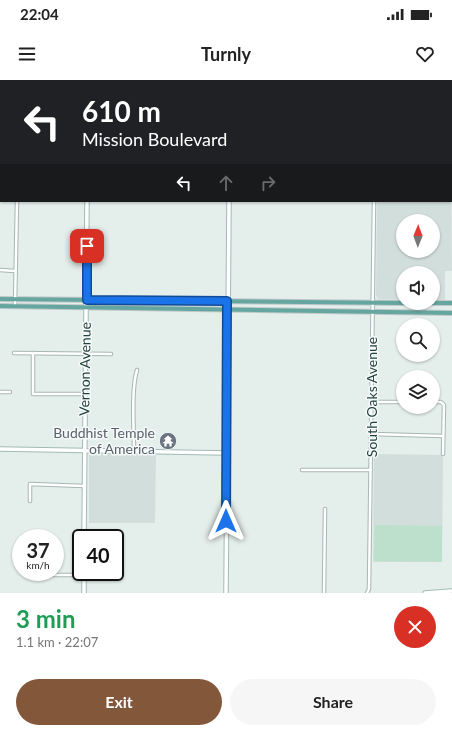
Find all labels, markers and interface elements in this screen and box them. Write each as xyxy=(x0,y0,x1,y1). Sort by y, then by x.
text: 22:04 xyxy=(20,5,59,23)
icon: menu xyxy=(16,43,38,65)
text: Turnly xyxy=(201,43,251,65)
icon: heart xyxy=(414,43,436,65)
text: 610 m xyxy=(82,94,161,128)
icon: left xyxy=(16,96,68,148)
text: Mission Boulevard xyxy=(82,128,227,150)
icon: left xyxy=(173,172,195,194)
icon: ahead xyxy=(215,172,237,194)
icon: right xyxy=(257,172,279,194)
north arrow xyxy=(396,214,440,258)
map controls xyxy=(396,214,440,414)
pin xyxy=(70,229,104,263)
icon: arrive xyxy=(76,235,98,257)
button: sound xyxy=(396,266,440,310)
button: search xyxy=(396,318,440,362)
street label: Vernon Avenue xyxy=(75,322,94,416)
street label: South Oaks Avenue xyxy=(363,337,380,457)
button: layers xyxy=(396,370,440,414)
place label: Buddhist Temple of America xyxy=(53,424,155,457)
temple icon: Buddhist Temple of America xyxy=(158,431,178,451)
position arrow xyxy=(205,500,247,542)
speed limit sign: 40 xyxy=(72,529,124,581)
text: 37 xyxy=(26,538,50,562)
text: km/h xyxy=(26,559,50,571)
text: 3 min xyxy=(16,604,76,633)
button: close xyxy=(394,606,436,648)
text: 1.1 km · 22:07 xyxy=(16,634,98,650)
button: Exit xyxy=(16,679,222,725)
button: Share xyxy=(230,679,436,725)

